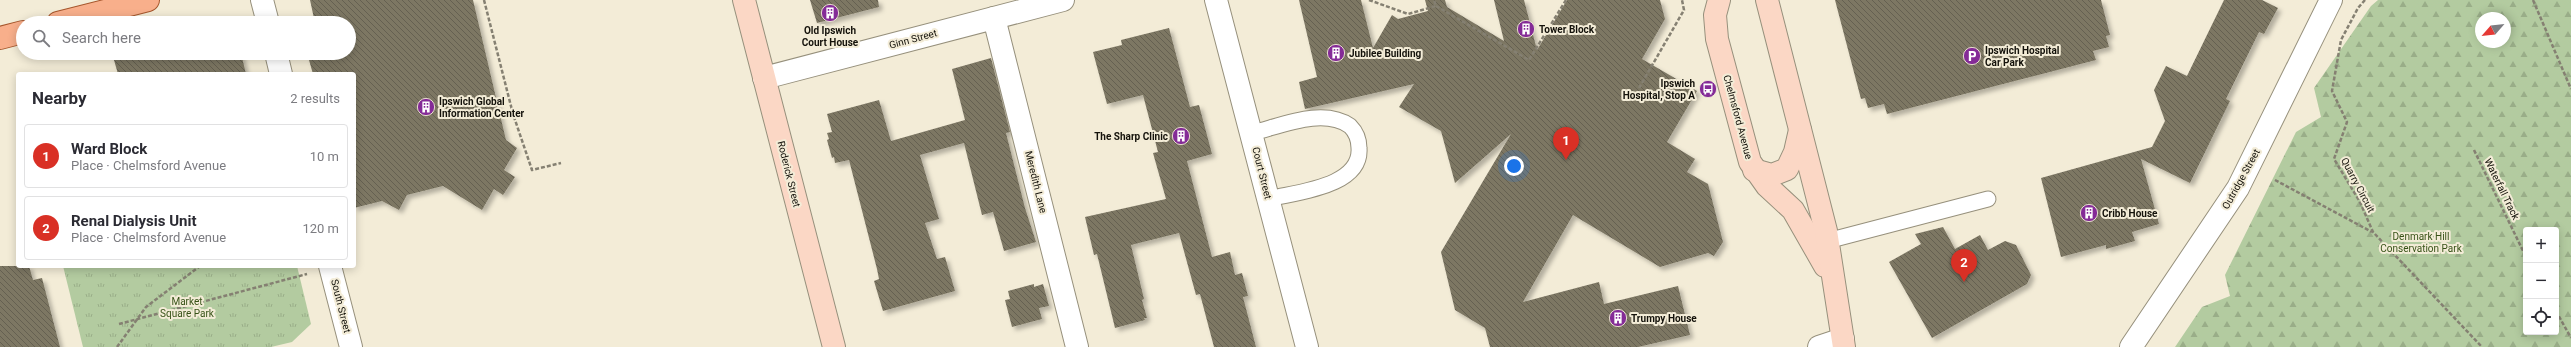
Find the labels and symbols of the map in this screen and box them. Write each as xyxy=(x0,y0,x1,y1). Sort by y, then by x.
building icon: Old Ipswich Court House xyxy=(820,3,840,23)
north arrow xyxy=(2475,12,2511,48)
building icon: Tower Block xyxy=(1516,19,1536,39)
place label: Tower Block xyxy=(1539,24,1595,35)
place label: Old Ipswich Court House xyxy=(802,25,859,48)
street label: Ginn Street xyxy=(888,27,938,51)
building icon: Jubilee Building xyxy=(1326,43,1346,63)
place label: Ipswich Hospital Car Park xyxy=(1985,45,2060,68)
parking icon: Ipswich Hospital Car Park xyxy=(1962,46,1982,66)
place label: Jubilee Building xyxy=(1349,48,1422,59)
street label: Chelmsford Avenue xyxy=(1721,74,1755,160)
place label: Ipswich Hospital, Stop A xyxy=(1623,78,1695,102)
bus stop icon: Ipswich Hospital, Stop A xyxy=(1698,79,1718,99)
place label: Ipswich Global Information Center xyxy=(439,96,525,119)
building icon: Ipswich Global Information Center xyxy=(416,97,436,117)
building icon: The Sharp Clinic xyxy=(1171,126,1191,146)
pin: 1 xyxy=(1553,127,1579,160)
place label: The Sharp Clinic xyxy=(1094,131,1168,142)
street label: Roderick Street xyxy=(775,140,803,208)
street label: Court Street xyxy=(1250,146,1274,200)
street label: Outridge Street xyxy=(2220,147,2262,211)
street label: Meredith Lane xyxy=(1023,150,1049,214)
your location xyxy=(1504,156,1524,176)
street label: Quarry Circuit xyxy=(2339,156,2377,214)
street label: Waterfall Track xyxy=(2482,157,2522,222)
building icon: Cribb House xyxy=(2079,203,2099,223)
place label: Cribb House xyxy=(2102,208,2158,219)
park label: Denmark Hill Conservation Park xyxy=(2380,231,2463,254)
pin: 2 xyxy=(1951,249,1977,282)
street label: South Street xyxy=(329,278,353,334)
park label: Market Square Park xyxy=(160,296,215,319)
building icon: Trumpy House xyxy=(1608,308,1628,328)
place label: Trumpy House xyxy=(1631,313,1697,324)

